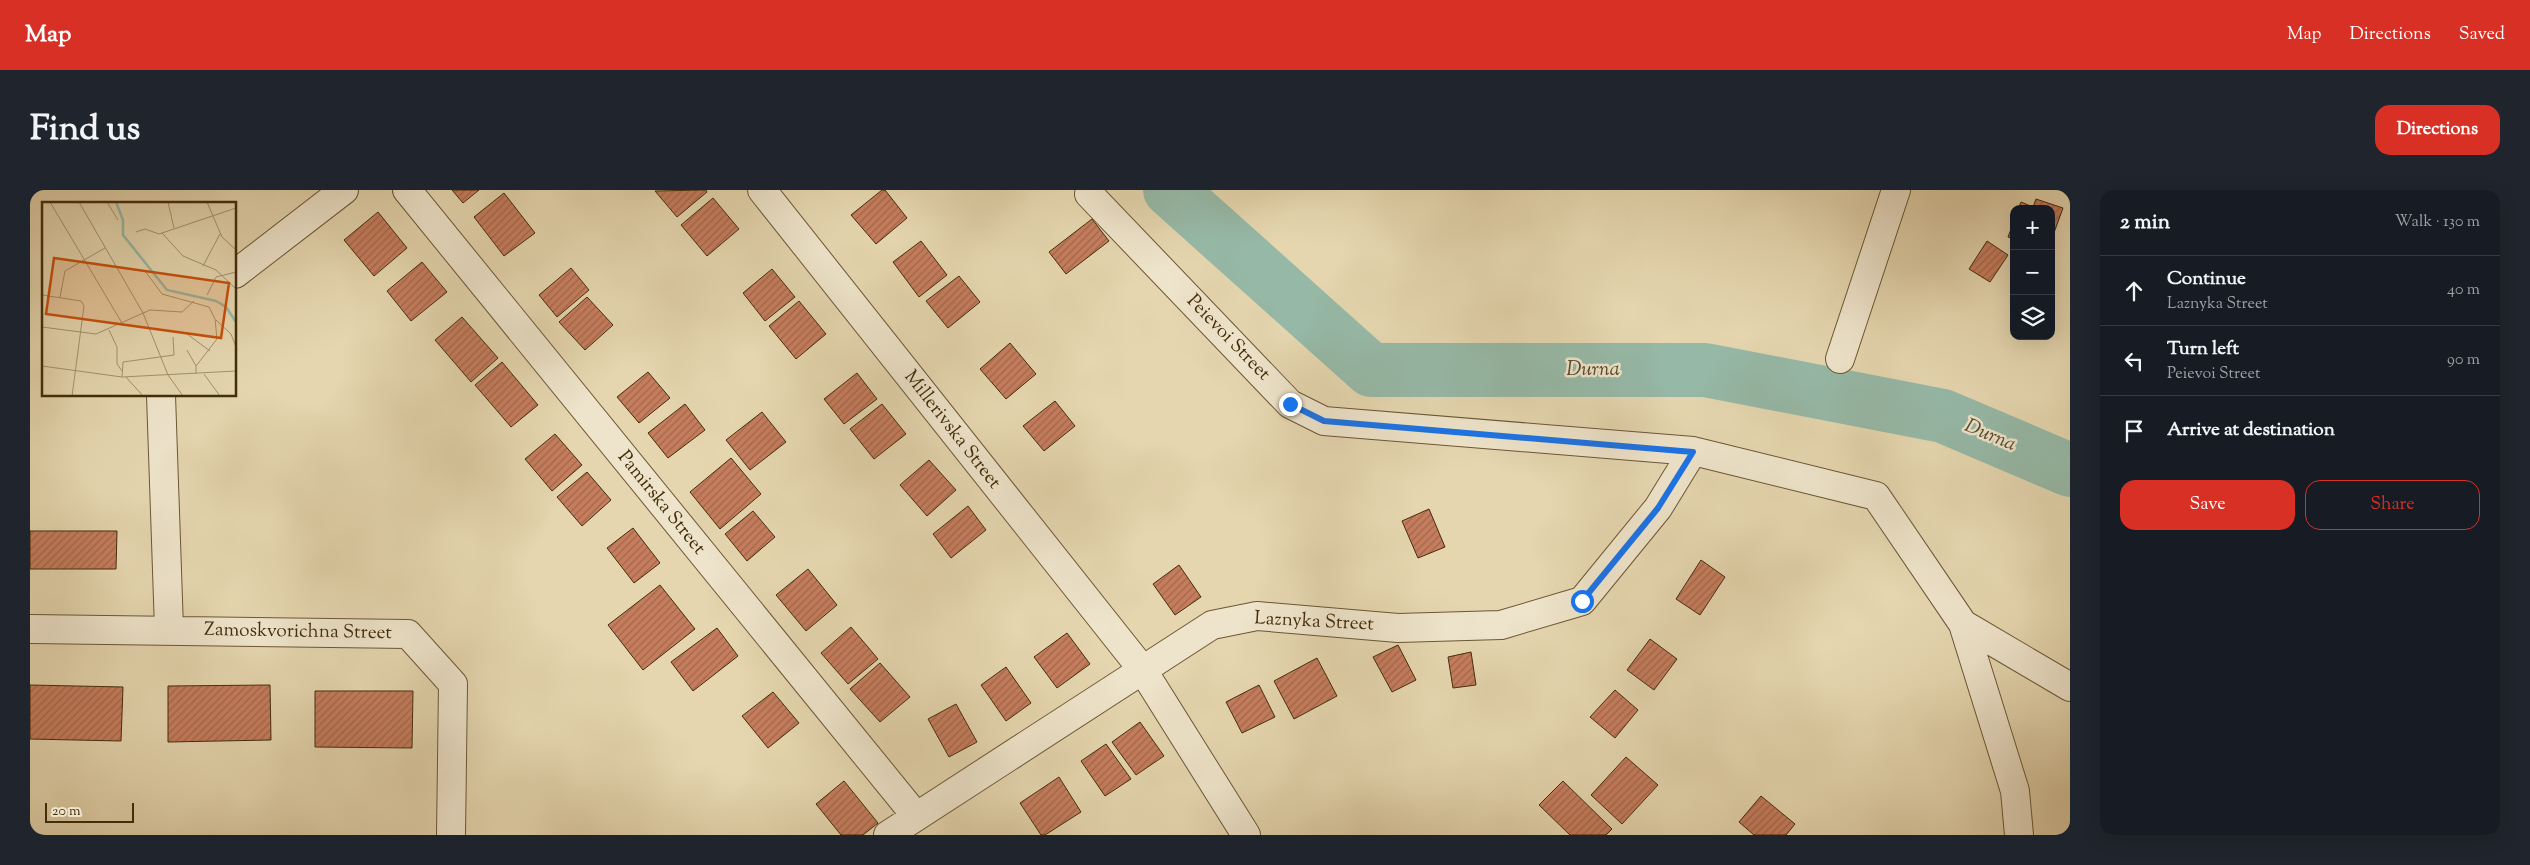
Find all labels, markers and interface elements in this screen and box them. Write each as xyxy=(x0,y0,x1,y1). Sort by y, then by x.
text: Map xyxy=(25,18,71,52)
text: Map xyxy=(2287,22,2322,48)
text: Directions xyxy=(2350,22,2431,48)
text: Saved xyxy=(2459,22,2505,48)
text: Find us xyxy=(30,105,140,156)
button: Directions xyxy=(2375,105,2500,155)
inset map xyxy=(42,202,236,396)
map controls xyxy=(2010,205,2055,340)
button: + xyxy=(2010,205,2055,250)
text: 2 min xyxy=(2120,208,2170,238)
text: Walk · 130 m xyxy=(2395,211,2480,234)
button: − xyxy=(2010,250,2055,295)
text: Continue xyxy=(2167,266,2246,293)
icon: ahead xyxy=(2120,277,2148,305)
text: 40 m xyxy=(2447,279,2480,302)
street label: Peievoi Street xyxy=(1180,289,1277,388)
text: Laznyka Street xyxy=(2167,293,2268,316)
button: layers xyxy=(2010,295,2055,340)
text: Turn left xyxy=(2167,336,2239,363)
icon: left xyxy=(2120,347,2148,375)
text: 90 m xyxy=(2447,349,2480,372)
water label: Durna xyxy=(1566,356,1620,385)
text: Peievoi Street xyxy=(2167,363,2260,386)
street label: Millerivska Street xyxy=(897,365,1007,496)
route end xyxy=(1279,393,1302,416)
water label: Durna xyxy=(1960,412,2020,460)
icon: arrive xyxy=(2120,417,2148,445)
text: Arrive at destination xyxy=(2167,417,2335,444)
street label: Pamirska Street xyxy=(611,445,712,561)
button: Save xyxy=(2120,480,2295,530)
button: Share xyxy=(2305,480,2480,530)
route start xyxy=(1571,590,1594,613)
street label: Laznyka Street xyxy=(1254,605,1375,639)
street label: Zamoskvorichna Street xyxy=(204,617,393,647)
scale bar xyxy=(45,800,134,823)
text: 20 m xyxy=(52,802,81,822)

